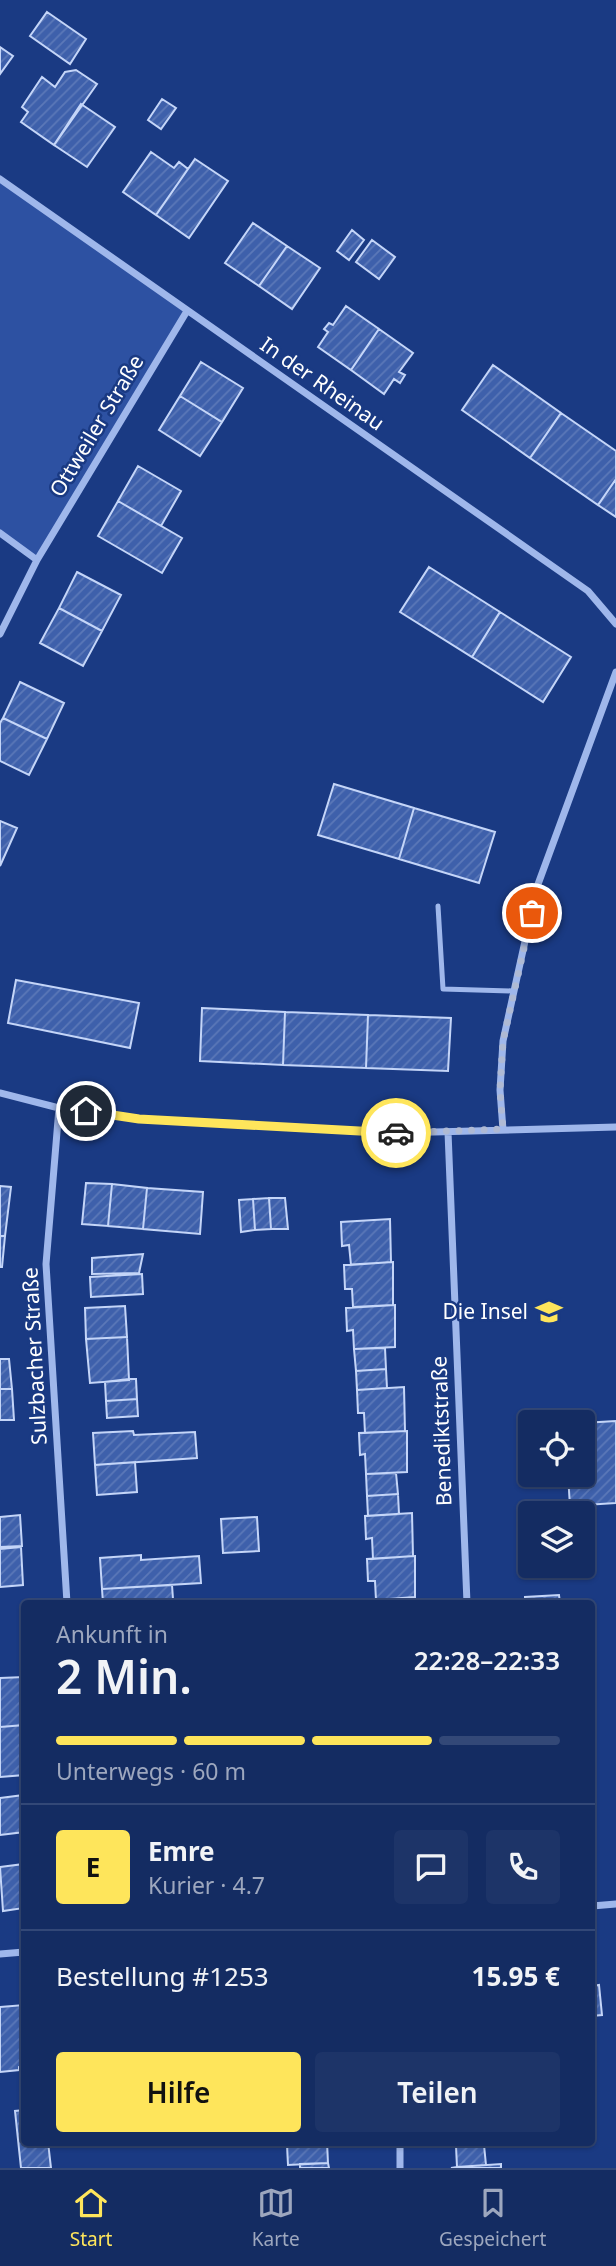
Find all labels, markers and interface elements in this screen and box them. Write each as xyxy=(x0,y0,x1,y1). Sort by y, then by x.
street label: In der Rheinau xyxy=(255,330,390,436)
street label: Ottweiler Straße xyxy=(43,349,150,502)
pin xyxy=(502,883,562,943)
icon: bag xyxy=(513,894,551,932)
pin xyxy=(56,1081,116,1141)
icon: home xyxy=(67,1092,105,1130)
courier xyxy=(361,1098,431,1168)
icon: car xyxy=(377,1114,415,1152)
street label: Sulzbacher Straße xyxy=(15,1267,53,1446)
place label: Die Insel xyxy=(443,1297,528,1325)
school or university icon: Die Insel xyxy=(534,1297,564,1327)
street label: Benediktstraße xyxy=(424,1355,458,1507)
map controls xyxy=(518,1410,595,1578)
button: locate xyxy=(518,1410,595,1487)
button: layers xyxy=(518,1501,595,1578)
text: Ankunft in xyxy=(56,1618,168,1650)
text: 22:28–22:33 xyxy=(414,1642,560,1678)
text: 2 Min. xyxy=(56,1645,192,1707)
text: Unterwegs · 60 m xyxy=(56,1755,246,1787)
button: chat xyxy=(394,1830,468,1904)
button: phone xyxy=(486,1830,560,1904)
text: Emre xyxy=(148,1833,215,1869)
text: E xyxy=(86,1849,100,1885)
text: Kurier · 4.7 xyxy=(148,1869,265,1901)
text: Bestellung #1253 xyxy=(56,1958,269,1994)
text: 15.95 € xyxy=(472,1958,560,1994)
button: Hilfe xyxy=(56,2052,301,2132)
button: Teilen xyxy=(315,2052,560,2132)
tab: Start xyxy=(70,2184,112,2252)
tab: Karte xyxy=(252,2184,300,2252)
tab: Gespeichert xyxy=(439,2184,546,2252)

